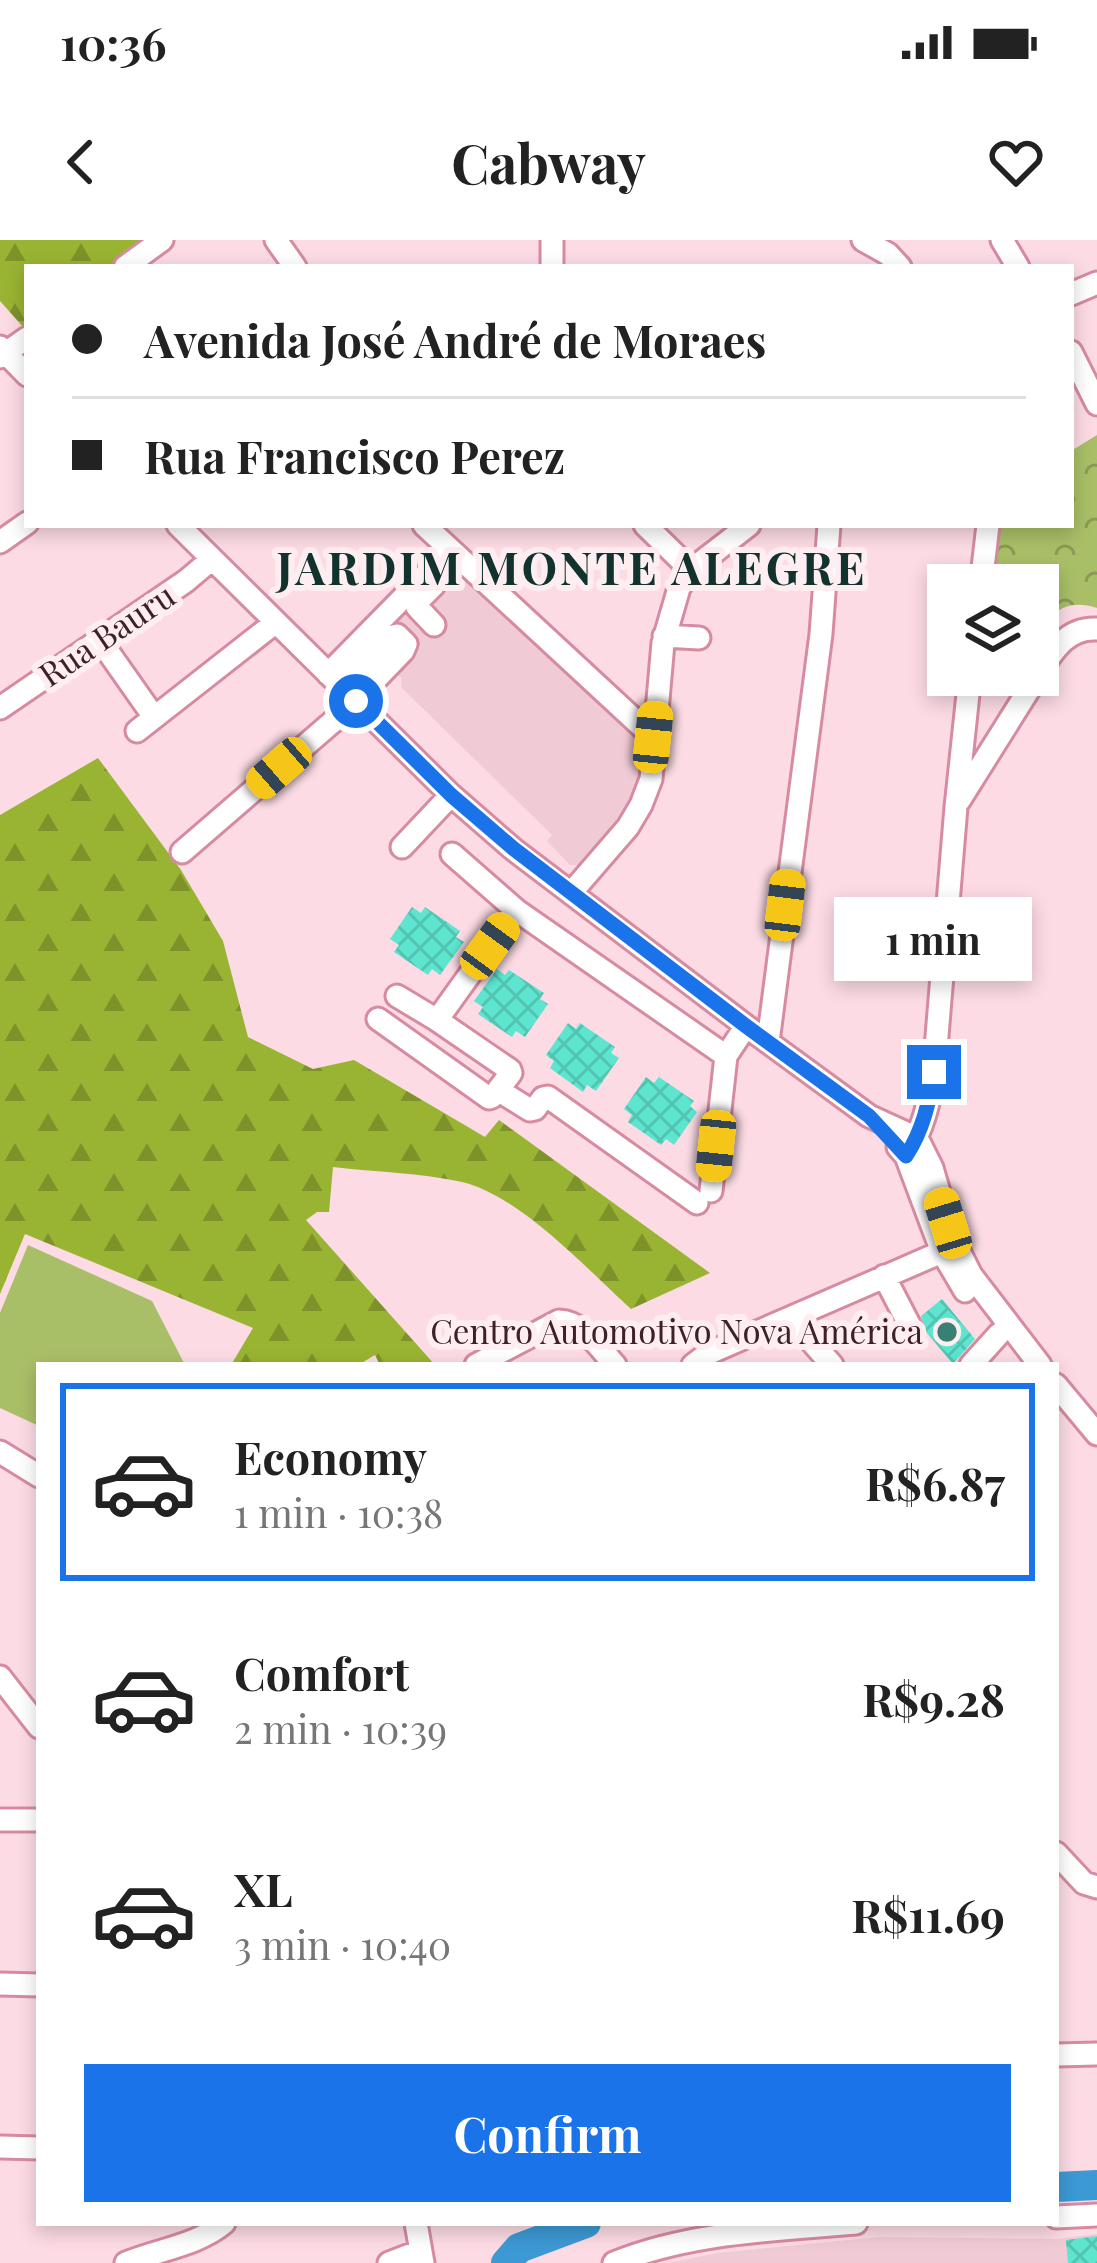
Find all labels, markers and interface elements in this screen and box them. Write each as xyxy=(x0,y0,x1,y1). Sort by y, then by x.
text: 10:36 xyxy=(60,12,167,72)
text: Cabway xyxy=(451,126,646,198)
icon: back xyxy=(48,129,114,195)
icon: heart xyxy=(983,129,1049,195)
text: Avenida José André de Moraes xyxy=(144,309,766,369)
text: Rua Francisco Perez xyxy=(144,425,565,485)
district label: JARDIM MONTE ALEGRE xyxy=(274,536,868,596)
map controls xyxy=(927,564,1059,696)
button: layers xyxy=(927,564,1059,696)
street label: Rua Bauru xyxy=(29,572,182,695)
route start xyxy=(329,674,383,728)
car xyxy=(631,699,675,775)
car xyxy=(240,731,318,805)
car xyxy=(763,867,807,943)
callout: 1 min xyxy=(835,898,1033,982)
car xyxy=(454,906,526,986)
text: 1 min xyxy=(885,913,981,965)
route end xyxy=(907,1045,961,1099)
car xyxy=(694,1108,738,1184)
car xyxy=(920,1183,976,1263)
place label: Centro Automotivo Nova América xyxy=(430,1308,924,1352)
marker: Centro Automotivo Nova América xyxy=(934,1319,960,1345)
text: Economy xyxy=(234,1426,427,1486)
icon: car xyxy=(90,1428,198,1536)
text: R$6.87 xyxy=(865,1452,1005,1512)
text: 1 min · 10:38 xyxy=(234,1486,443,1538)
text: Comfort xyxy=(234,1642,409,1702)
icon: car xyxy=(90,1644,198,1752)
text: R$9.28 xyxy=(862,1668,1005,1728)
text: 2 min · 10:39 xyxy=(234,1702,447,1754)
text: XL xyxy=(234,1858,293,1918)
icon: car xyxy=(90,1860,198,1968)
text: R$11.69 xyxy=(851,1884,1005,1944)
text: 3 min · 10:40 xyxy=(234,1918,451,1970)
button: Confirm xyxy=(84,2064,1011,2202)

